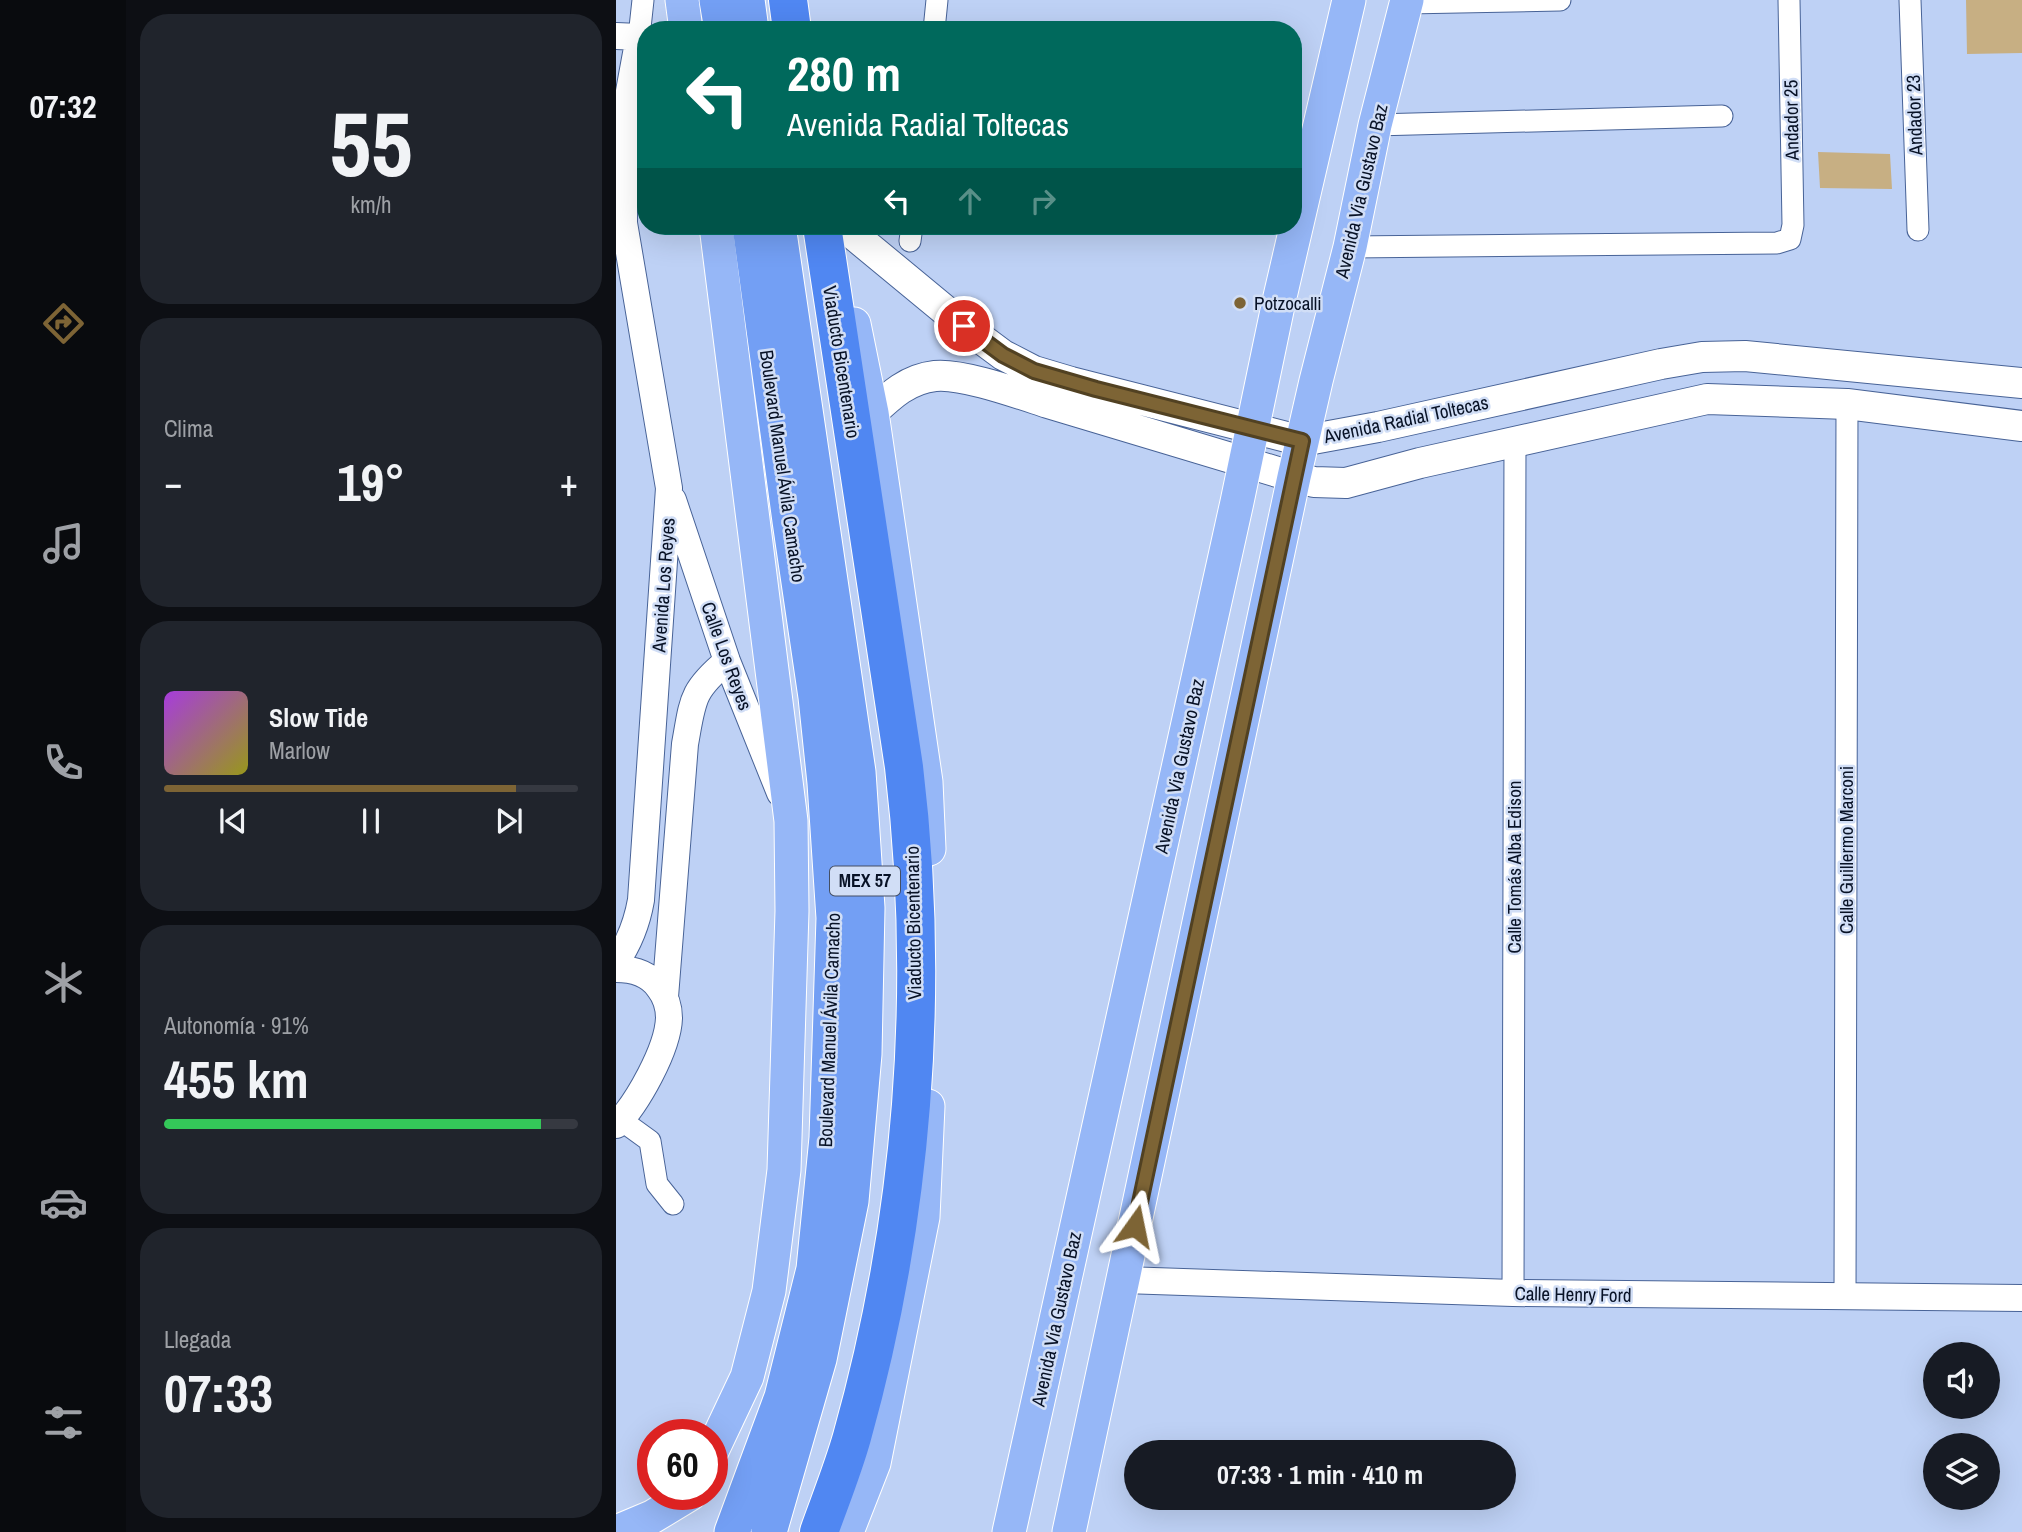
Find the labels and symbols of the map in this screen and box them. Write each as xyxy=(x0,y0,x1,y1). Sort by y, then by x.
street label: Andador 23 xyxy=(1900,74,1928,157)
street label: Andador 25 xyxy=(1777,79,1805,162)
street label: Avenida Via Gustavo Baz xyxy=(1328,101,1394,282)
street label: Viaducto Bicentenario xyxy=(817,284,867,440)
place label: Potzocalli xyxy=(1254,290,1322,316)
marker: Potzocalli xyxy=(1232,295,1248,311)
pin xyxy=(934,296,994,356)
street label: Boulevard Manuel Ávila Camacho xyxy=(754,348,812,584)
street label: Avenida Radial Toltecas xyxy=(1320,389,1491,449)
street label: Avenida Los Reyes xyxy=(645,517,681,654)
street label: Calle Los Reyes xyxy=(695,598,759,714)
street label: Avenida Via Gustavo Baz xyxy=(1148,676,1210,857)
street label: Calle Guillermo Marconi xyxy=(1833,766,1859,934)
street label: Calle Tomás Alba Edison xyxy=(1501,781,1527,953)
street label: Viaducto Bicentenario xyxy=(899,846,927,1000)
road number: MEX 57 xyxy=(830,866,900,896)
street label: Boulevard Manuel Ávila Camacho xyxy=(812,912,846,1148)
position arrow xyxy=(1098,1189,1172,1263)
street label: Avenida Via Gustavo Baz xyxy=(1025,1229,1087,1410)
street label: Calle Henry Ford xyxy=(1514,1280,1632,1308)
speed limit sign: 60 xyxy=(637,1419,728,1510)

